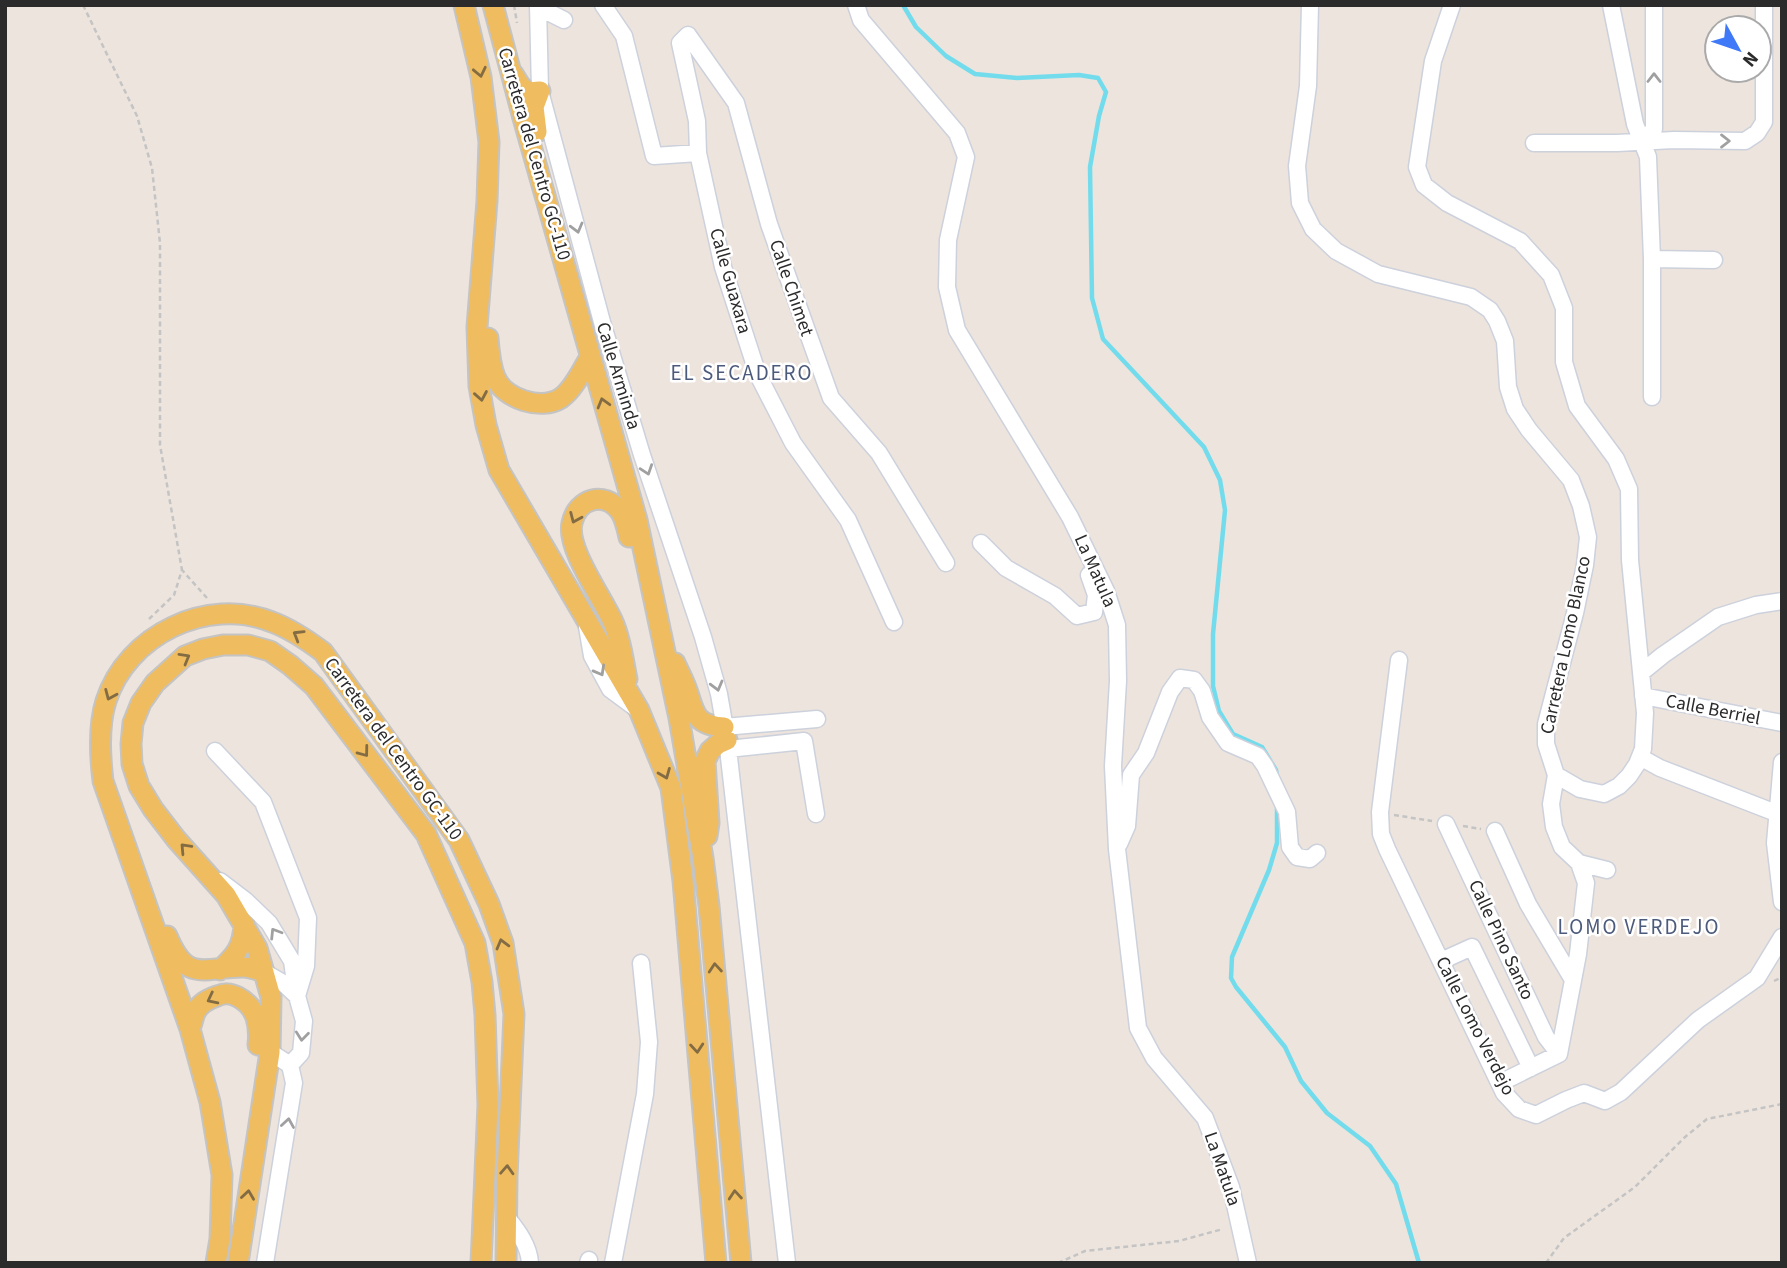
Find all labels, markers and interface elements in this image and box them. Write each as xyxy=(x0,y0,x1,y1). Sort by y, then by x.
north arrow xyxy=(1703,14,1773,84)
street label: Carretera del Centro GC-110 xyxy=(491,44,577,264)
text: N xyxy=(1735,45,1764,72)
one-way arrow xyxy=(471,66,486,78)
one-way arrow xyxy=(1646,72,1662,83)
one-way arrow xyxy=(1721,133,1731,149)
one-way arrow xyxy=(568,221,583,233)
street label: Calle Guaxara xyxy=(702,225,758,337)
street label: Calle Chimet xyxy=(762,236,820,341)
street label: Calle Arminda xyxy=(589,319,647,433)
district label: EL SECADERO xyxy=(670,358,814,388)
one-way arrow xyxy=(473,390,488,402)
one-way arrow xyxy=(597,398,612,410)
one-way arrow xyxy=(639,463,653,475)
one-way arrow xyxy=(569,511,583,523)
street label: La Matula xyxy=(1067,530,1123,612)
street label: Carretera Lomo Blanco xyxy=(1534,553,1598,737)
one-way arrow xyxy=(293,631,306,644)
street label: Carretera del Centro GC-110 xyxy=(317,652,469,846)
one-way arrow xyxy=(177,653,190,666)
one-way arrow xyxy=(592,664,606,676)
one-way arrow xyxy=(709,680,723,692)
one-way arrow xyxy=(104,688,118,700)
street label: Calle Berriel xyxy=(1663,688,1763,732)
one-way arrow xyxy=(356,744,368,756)
one-way arrow xyxy=(657,766,671,779)
one-way arrow xyxy=(181,844,193,857)
street label: Calle Pino Santo xyxy=(1461,875,1541,1005)
district label: LOMO VERDEJO xyxy=(1558,912,1720,942)
one-way arrow xyxy=(270,928,283,941)
one-way arrow xyxy=(496,938,510,950)
street label: Calle Lomo Verdejo xyxy=(1428,952,1522,1100)
one-way arrow xyxy=(708,962,723,973)
one-way arrow xyxy=(207,991,219,1005)
one-way arrow xyxy=(295,1031,310,1042)
one-way arrow xyxy=(689,1042,704,1053)
one-way arrow xyxy=(280,1117,295,1129)
street label: La Matula xyxy=(1197,1128,1247,1210)
one-way arrow xyxy=(500,1164,515,1175)
one-way arrow xyxy=(241,1189,256,1201)
one-way arrow xyxy=(728,1189,743,1200)

